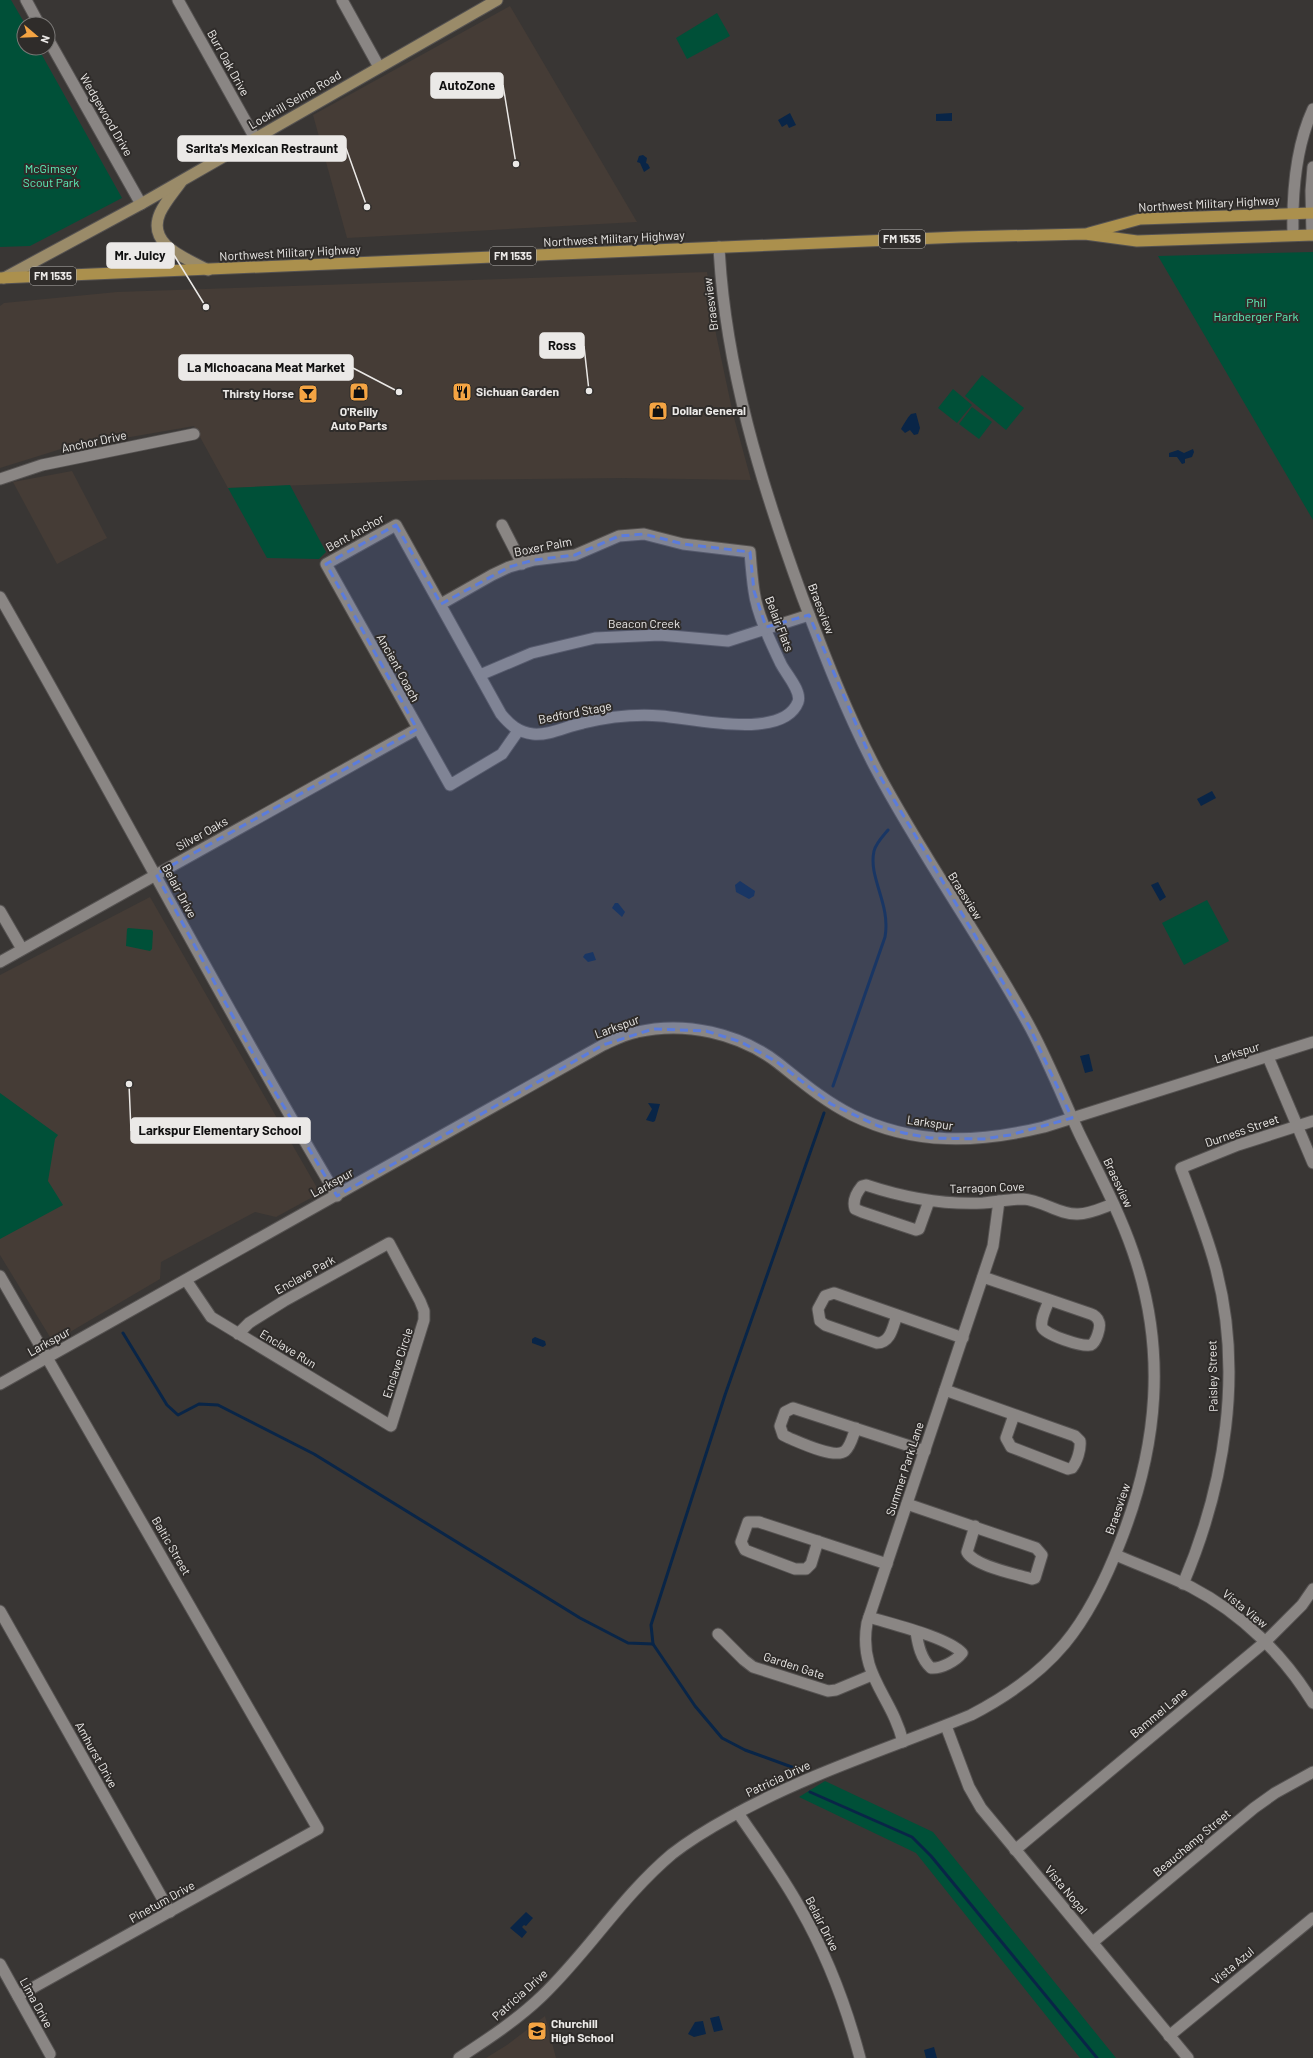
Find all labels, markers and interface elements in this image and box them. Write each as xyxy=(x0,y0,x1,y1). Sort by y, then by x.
north arrow xyxy=(16,16,56,56)
street label: Burr Oak Drive xyxy=(205,27,253,98)
text: N xyxy=(39,34,53,45)
street label: Lockhill Selma Road xyxy=(246,67,343,131)
street label: Wedgewood Drive xyxy=(78,71,136,158)
callout: AutoZone xyxy=(431,73,503,98)
text: AutoZone xyxy=(439,77,495,93)
callout: Sarita's Mexican Restraunt xyxy=(178,136,346,161)
text: Sarita's Mexican Restraunt xyxy=(186,140,338,156)
park label: McGimsey Scout Park xyxy=(23,161,79,189)
street label: Northwest Military Highway xyxy=(1138,192,1280,214)
street label: Northwest Military Highway xyxy=(543,227,685,249)
road number: FM 1535 xyxy=(879,230,925,248)
street label: Northwest Military Highway xyxy=(219,241,361,263)
callout: Mr. Juicy xyxy=(107,243,174,268)
text: Mr. Juicy xyxy=(114,247,166,263)
road number: FM 1535 xyxy=(490,247,536,265)
road number: FM 1535 xyxy=(30,267,76,285)
street label: Braesview xyxy=(700,276,720,331)
park label: Phil Hardberger Park xyxy=(1213,295,1299,323)
callout: Ross xyxy=(540,333,584,358)
text: Ross xyxy=(548,337,577,353)
callout: La Michoacana Meat Market xyxy=(179,355,353,380)
text: La Michoacana Meat Market xyxy=(187,359,345,375)
shop icon: O'Reilly Auto Parts xyxy=(348,381,370,403)
restaurant icon: Sichuan Garden xyxy=(451,381,473,403)
bar icon: Thirsty Horse xyxy=(297,383,319,405)
place label: Sichuan Garden xyxy=(476,384,559,398)
place label: Thirsty Horse xyxy=(223,386,294,400)
shop icon: Dollar General xyxy=(647,400,669,422)
place label: Dollar General xyxy=(672,403,746,417)
place label: O'Reilly Auto Parts xyxy=(331,404,387,432)
street label: Anchor Drive xyxy=(60,427,128,455)
street label: Bent Anchor xyxy=(323,510,387,554)
street label: Boxer Palm xyxy=(513,534,573,558)
street label: Braesview xyxy=(806,581,838,636)
street label: Belair Flats xyxy=(763,594,797,654)
street label: Beacon Creek xyxy=(608,616,680,630)
street label: Ancient Coach xyxy=(375,631,423,704)
street label: Bedford Stage xyxy=(537,698,613,726)
street label: Silver Oaks xyxy=(173,813,230,853)
street label: Belair Drive xyxy=(160,861,200,920)
street label: Braesview xyxy=(946,869,986,922)
street label: Larkspur xyxy=(592,1011,641,1041)
street label: Larkspur xyxy=(1212,1038,1262,1066)
street label: Durness Street xyxy=(1203,1111,1280,1149)
street label: Larkspur xyxy=(906,1112,955,1132)
callout: Larkspur Elementary School xyxy=(131,1118,310,1143)
text: Larkspur Elementary School xyxy=(138,1122,302,1138)
street label: Braesview xyxy=(1101,1155,1137,1210)
street label: Larkspur xyxy=(308,1164,356,1200)
street label: Tarragon Cove xyxy=(949,1179,1025,1195)
street label: Enclave Park xyxy=(272,1252,337,1296)
street label: Larkspur xyxy=(25,1323,73,1359)
street label: Enclave Run xyxy=(258,1326,319,1370)
street label: Enclave Circle xyxy=(379,1326,415,1400)
street label: Paisley Street xyxy=(1204,1340,1220,1412)
street label: Summer Park Lane xyxy=(882,1420,926,1517)
street label: Braesview xyxy=(1102,1481,1132,1536)
street label: Baltic Street xyxy=(150,1514,194,1577)
street label: Vista View xyxy=(1220,1586,1271,1631)
street label: Garden Gate xyxy=(762,1649,827,1682)
street label: Bammel Lane xyxy=(1127,1684,1190,1740)
street label: Amhurst Drive xyxy=(73,1719,121,1790)
street label: Patricia Drive xyxy=(743,1757,812,1799)
street label: Beauchamp Street xyxy=(1150,1806,1233,1879)
street label: Vista Nogal xyxy=(1043,1862,1091,1916)
street label: Pinetum Drive xyxy=(126,1877,197,1925)
street label: Belair Drive xyxy=(803,1894,843,1953)
street label: Vista Azul xyxy=(1208,1944,1256,1987)
street label: Patricia Drive xyxy=(489,1966,550,2023)
street label: Lima Drive xyxy=(17,1975,56,2030)
place label: Churchill High School xyxy=(551,2016,614,2044)
school or university icon: Churchill High School xyxy=(526,2020,548,2042)

